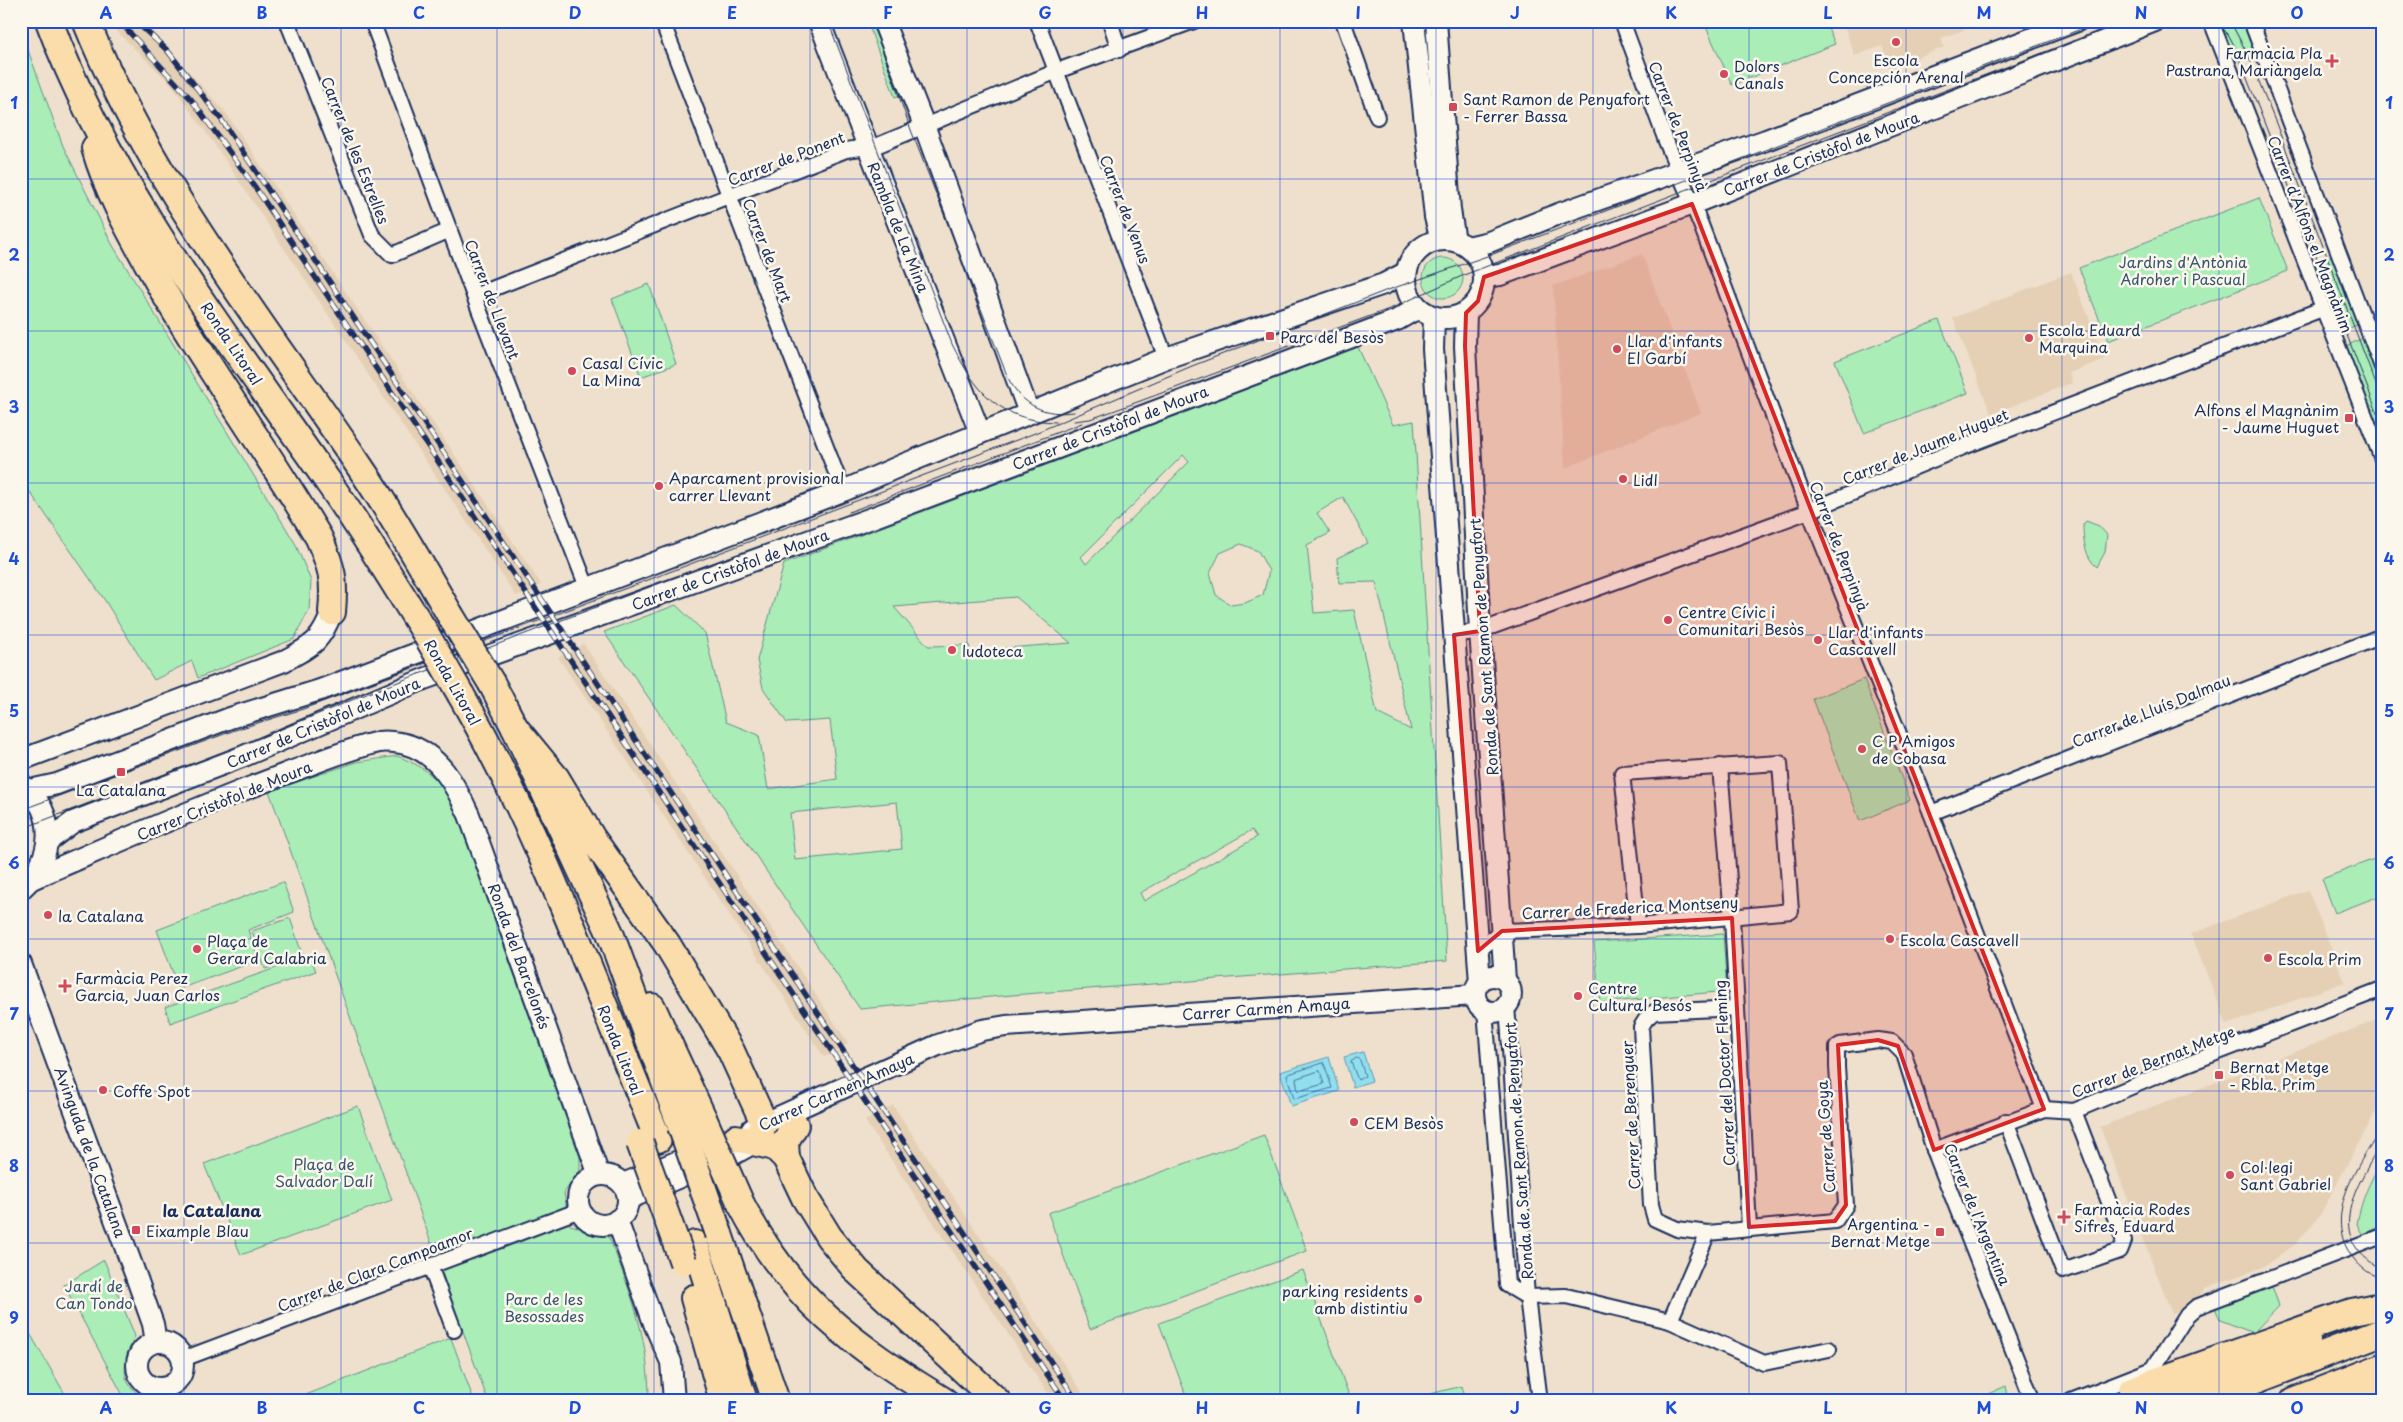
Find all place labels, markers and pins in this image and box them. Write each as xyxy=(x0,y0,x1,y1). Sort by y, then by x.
marker: Escola Concepción Arenal xyxy=(1890,36,1902,48)
place label: Farmàcia Pla Pastrana, Mariàngela xyxy=(2166,41,2323,81)
place label: Escola Concepción Arenal xyxy=(1828,48,1964,88)
place label: Dolors Canals xyxy=(1734,54,1784,94)
marker: Farmàcia Pla Pastrana, Mariàngela xyxy=(2326,55,2338,67)
marker: Dolors Canals xyxy=(1718,68,1730,80)
place label: Sant Ramon de Penyafort - Ferrer Bassa xyxy=(1463,87,1650,127)
marker: Sant Ramon de Penyafort - Ferrer Bassa xyxy=(1447,101,1459,113)
place label: Escola Eduard Marquina xyxy=(2039,318,2140,358)
place label: Parc del Besòs xyxy=(1280,325,1384,348)
place label: Llar d'infants El Garbí xyxy=(1627,329,1722,369)
marker: Parc del Besòs xyxy=(1264,330,1276,342)
marker: Escola Eduard Marquina xyxy=(2023,332,2035,344)
marker: Llar d'infants El Garbí xyxy=(1611,343,1623,355)
place label: Casal Cívic La Mina xyxy=(582,351,663,391)
marker: Casal Cívic La Mina xyxy=(566,365,578,377)
place label: Alfons el Magnànim - Jaume Huguet xyxy=(2194,398,2339,438)
marker: Alfons el Magnànim - Jaume Huguet xyxy=(2343,412,2355,424)
place label: Aparcament provisional carrer Llevant xyxy=(669,466,844,506)
place label: Lidl xyxy=(1633,468,1658,491)
marker: Lidl xyxy=(1617,473,1629,485)
marker: Aparcament provisional carrer Llevant xyxy=(653,480,665,492)
place label: Centre Cívic i Comunitari Besòs xyxy=(1678,600,1804,640)
marker: Centre Cívic i Comunitari Besòs xyxy=(1662,614,1674,626)
place label: Llar d'infants Cascavell xyxy=(1828,620,1923,660)
marker: Llar d'infants Cascavell xyxy=(1812,634,1824,646)
place label: ludoteca xyxy=(962,639,1023,662)
marker: ludoteca xyxy=(946,644,958,656)
place label: C P Amigos de Cobasa xyxy=(1872,729,1955,769)
marker: C P Amigos de Cobasa xyxy=(1856,743,1868,755)
marker: La Catalana xyxy=(115,766,127,778)
place label: La Catalana xyxy=(76,778,166,801)
place label: la Catalana xyxy=(58,904,144,927)
marker: la Catalana xyxy=(42,909,54,921)
place label: Escola Cascavell xyxy=(1900,928,2019,951)
place label: Plaça de Gerard Calabria xyxy=(207,929,327,969)
marker: Escola Cascavell xyxy=(1884,933,1896,945)
marker: Plaça de Gerard Calabria xyxy=(191,943,203,955)
place label: Escola Prim xyxy=(2278,947,2362,970)
marker: Escola Prim xyxy=(2262,952,2274,964)
place label: Farmàcia Perez Garcia, Juan Carlos xyxy=(75,966,220,1006)
place label: Centre Cultural Besós xyxy=(1588,976,1692,1016)
marker: Farmàcia Perez Garcia, Juan Carlos xyxy=(59,980,71,992)
marker: Centre Cultural Besós xyxy=(1572,990,1584,1002)
place label: Bernat Metge - Rbla. Prim xyxy=(2229,1055,2329,1095)
marker: Bernat Metge - Rbla. Prim xyxy=(2213,1069,2225,1081)
place label: Coffe Spot xyxy=(113,1079,190,1102)
marker: Coffe Spot xyxy=(97,1084,109,1096)
place label: CEM Besòs xyxy=(1364,1111,1443,1134)
marker: CEM Besòs xyxy=(1348,1116,1360,1128)
place label: Col·legi Sant Gabriel xyxy=(2240,1155,2331,1195)
marker: Col·legi Sant Gabriel xyxy=(2224,1169,2236,1181)
place label: Farmàcia Rodes Sifres, Eduard xyxy=(2074,1197,2190,1237)
marker: Farmàcia Rodes Sifres, Eduard xyxy=(2058,1211,2070,1223)
place label: Argentina - Bernat Metge xyxy=(1830,1212,1930,1252)
place label: Eixample Blau xyxy=(146,1219,249,1242)
marker: Eixample Blau xyxy=(130,1224,142,1236)
marker: Argentina - Bernat Metge xyxy=(1934,1226,1946,1238)
place label: parking residents amb distintiu xyxy=(1282,1279,1408,1319)
marker: parking residents amb distintiu xyxy=(1412,1293,1424,1305)

